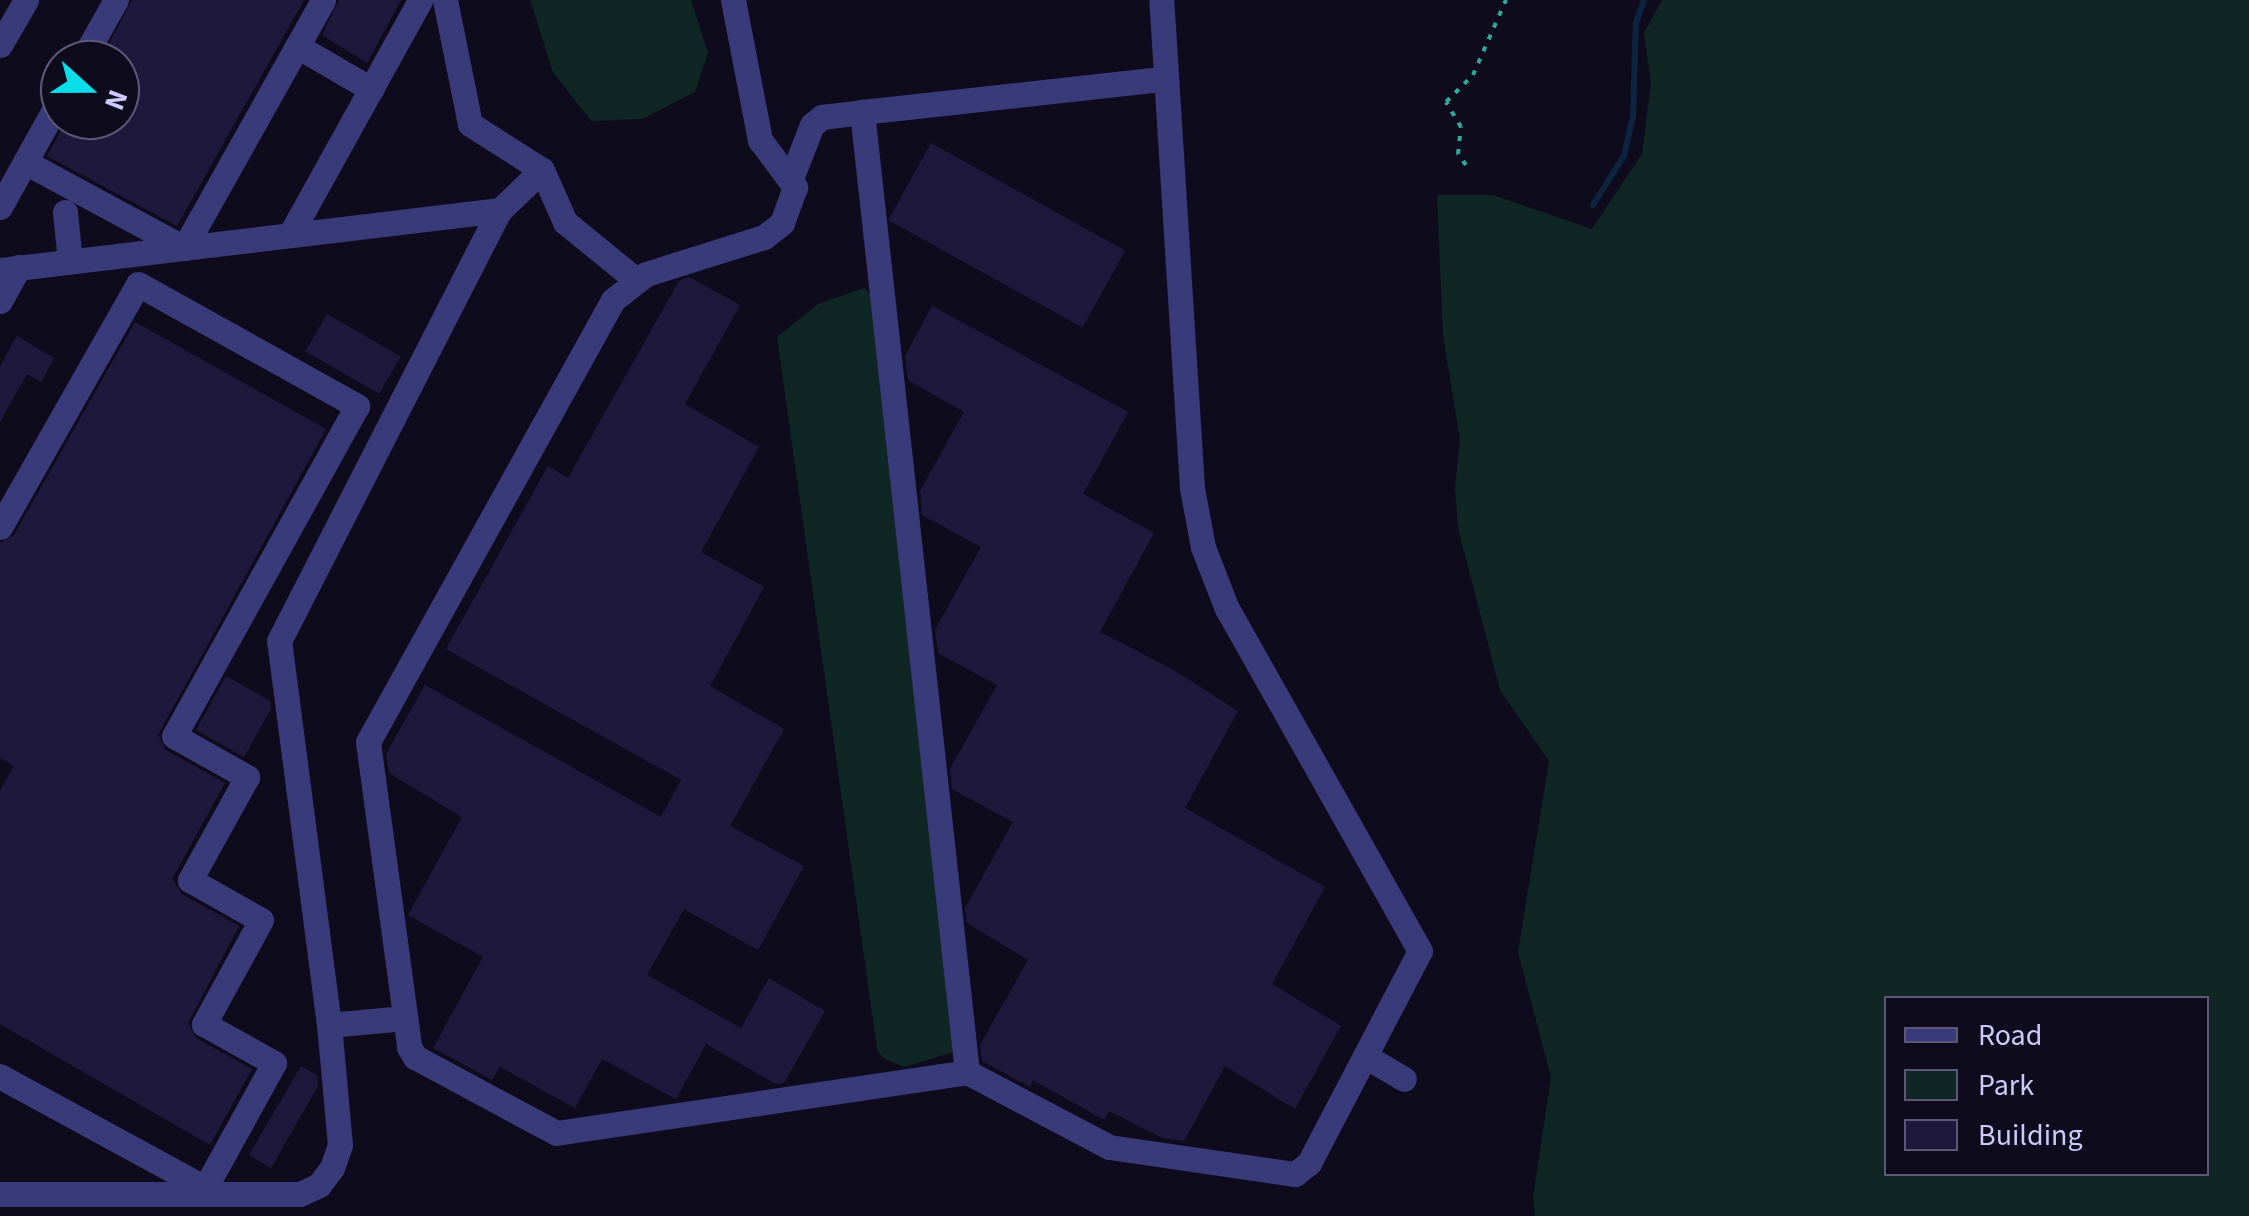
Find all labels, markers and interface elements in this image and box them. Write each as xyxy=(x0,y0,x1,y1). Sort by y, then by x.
north arrow xyxy=(40,40,140,140)
text: N xyxy=(94,84,138,116)
legend xyxy=(1884,996,2209,1176)
text: Road xyxy=(1978,1014,2042,1057)
text: Park xyxy=(1978,1064,2034,1107)
text: Building xyxy=(1978,1114,2083,1157)

